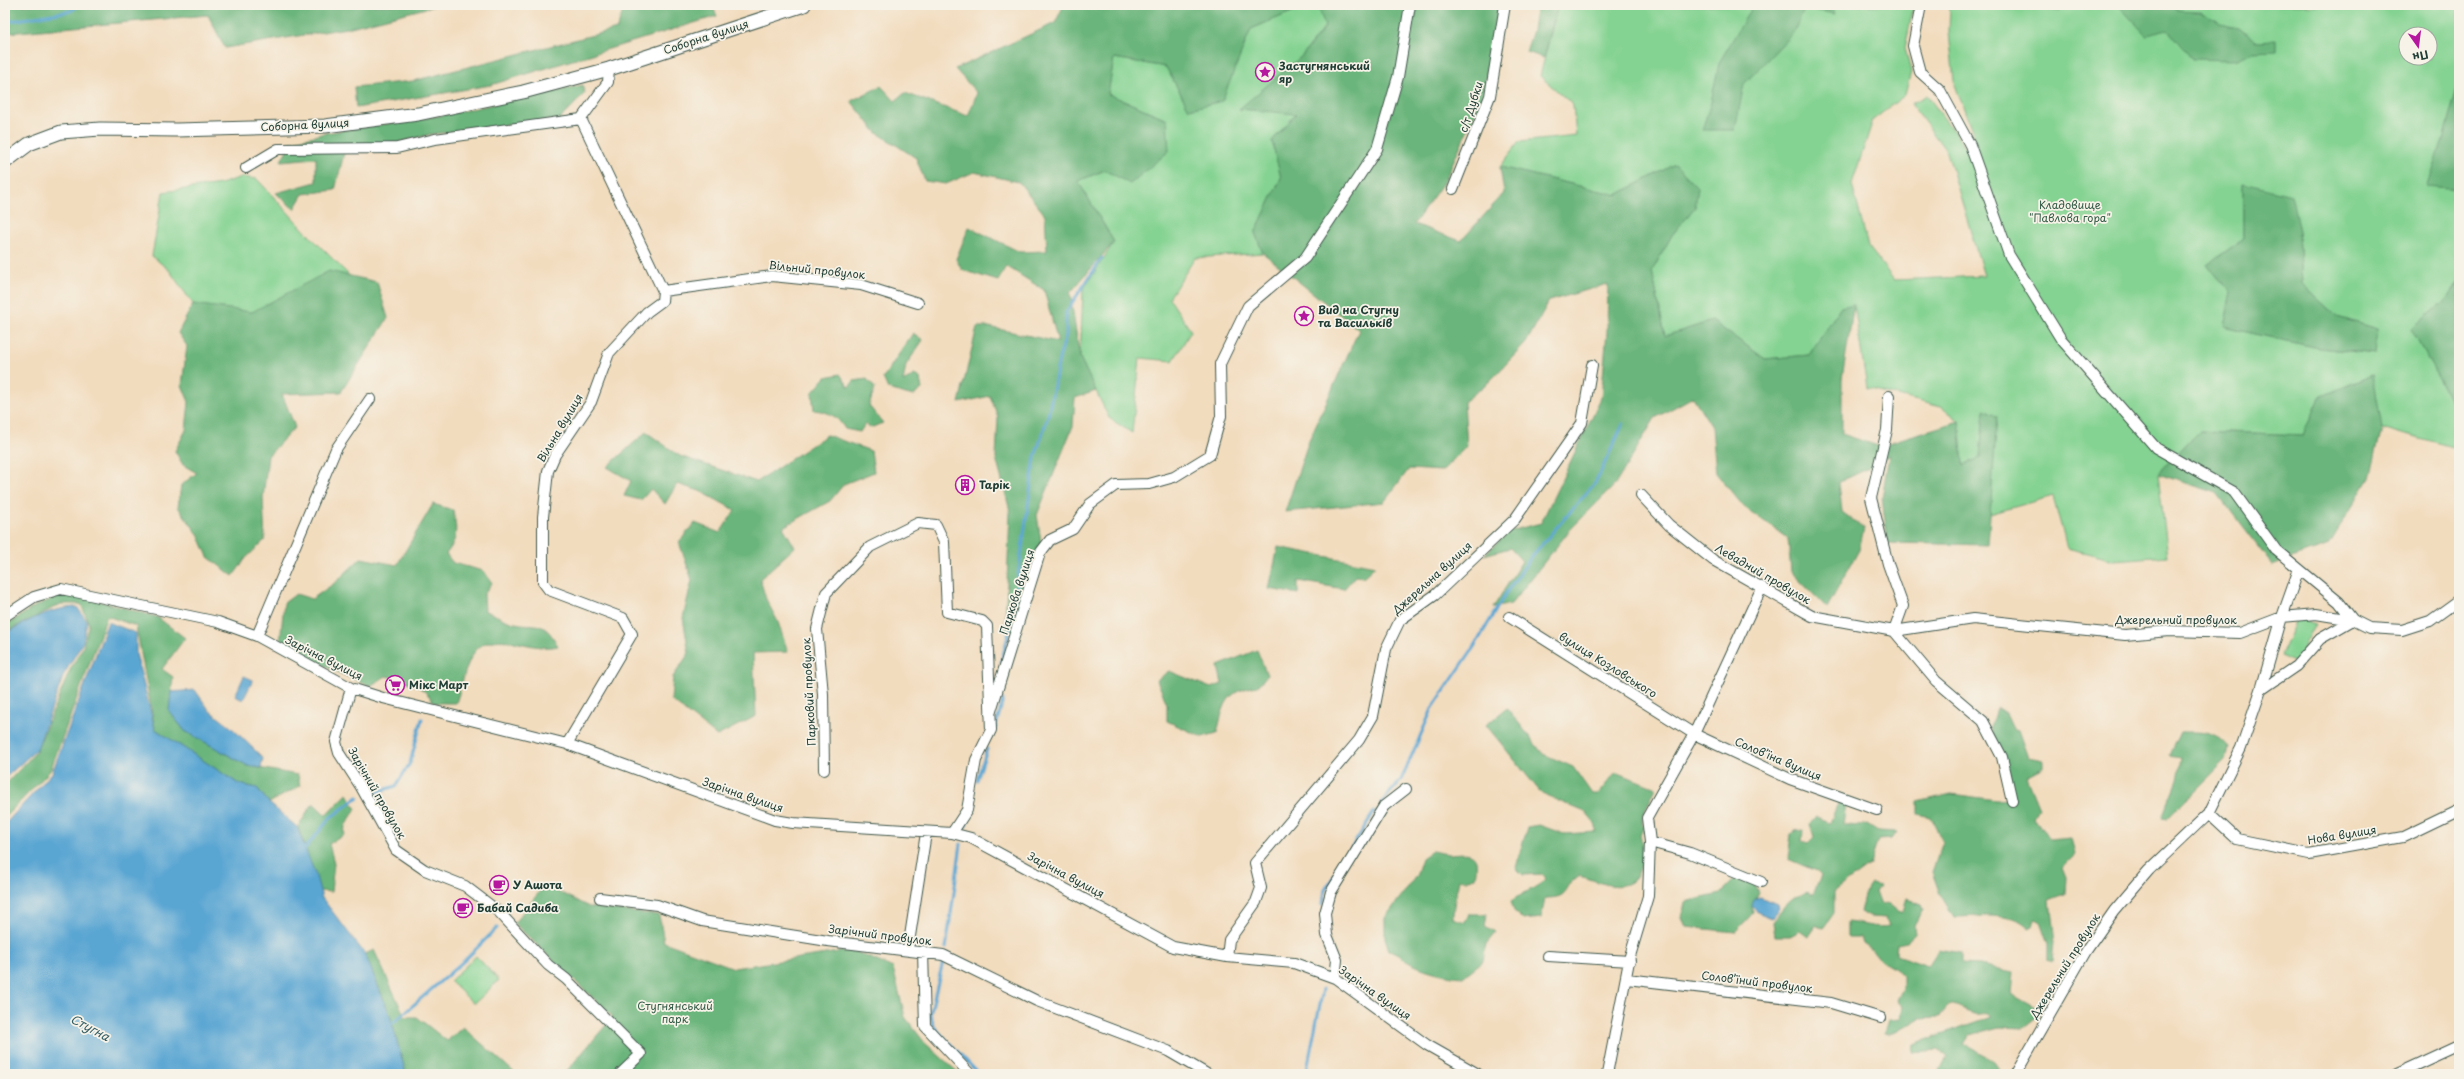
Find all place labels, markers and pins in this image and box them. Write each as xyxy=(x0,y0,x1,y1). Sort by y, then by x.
place label: Застугнянський яр xyxy=(1278,57,1370,87)
place icon: Застугнянський яр xyxy=(1254,61,1276,83)
place label: Вид на Стугну та Васильків xyxy=(1318,301,1399,331)
place icon: Вид на Стугну та Васильків xyxy=(1293,305,1315,327)
building icon: Тарік xyxy=(954,474,976,496)
place label: Тарік xyxy=(979,476,1011,493)
supermarket icon: Мікс Март xyxy=(384,674,406,696)
place label: Мікс Март xyxy=(409,676,469,693)
cafe icon: У Ашота xyxy=(488,874,510,896)
place label: У Ашота xyxy=(512,876,563,893)
cafe icon: Бабай Садиба xyxy=(452,897,474,919)
place label: Бабай Садиба xyxy=(477,899,559,916)

